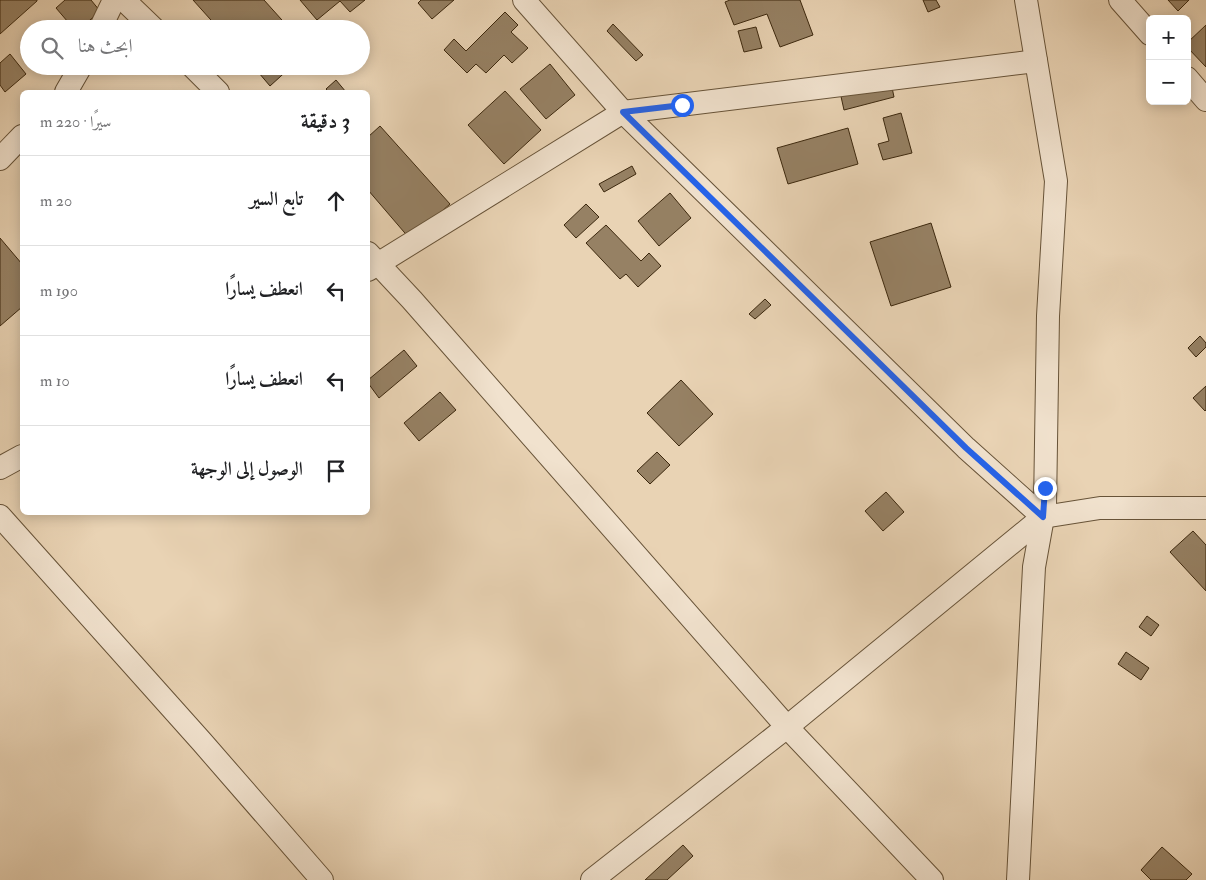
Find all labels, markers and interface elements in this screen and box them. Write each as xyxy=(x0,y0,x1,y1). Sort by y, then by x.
map controls xyxy=(1146,15,1191,105)
button: + xyxy=(1146,15,1191,60)
search box xyxy=(20,20,370,75)
icon: search xyxy=(38,34,66,62)
text: ابحث هنا xyxy=(78,34,133,58)
button: − xyxy=(1146,60,1191,105)
route start xyxy=(671,94,694,117)
text: 3 دقيقة xyxy=(301,108,350,135)
text: سيرًا · 220 m xyxy=(40,112,111,132)
text: تابع السير xyxy=(249,187,303,211)
icon: ahead xyxy=(322,187,350,215)
text: 20 m xyxy=(40,191,72,211)
text: انعطف يسارًا xyxy=(225,277,303,301)
icon: left xyxy=(322,277,350,305)
text: 190 m xyxy=(40,281,78,301)
text: انعطف يسارًا xyxy=(225,367,303,391)
icon: left xyxy=(322,367,350,395)
text: 10 m xyxy=(40,371,70,391)
text: الوصول إلى الوجهة xyxy=(191,457,303,481)
icon: arrive xyxy=(322,457,350,485)
route end xyxy=(1034,477,1057,500)

